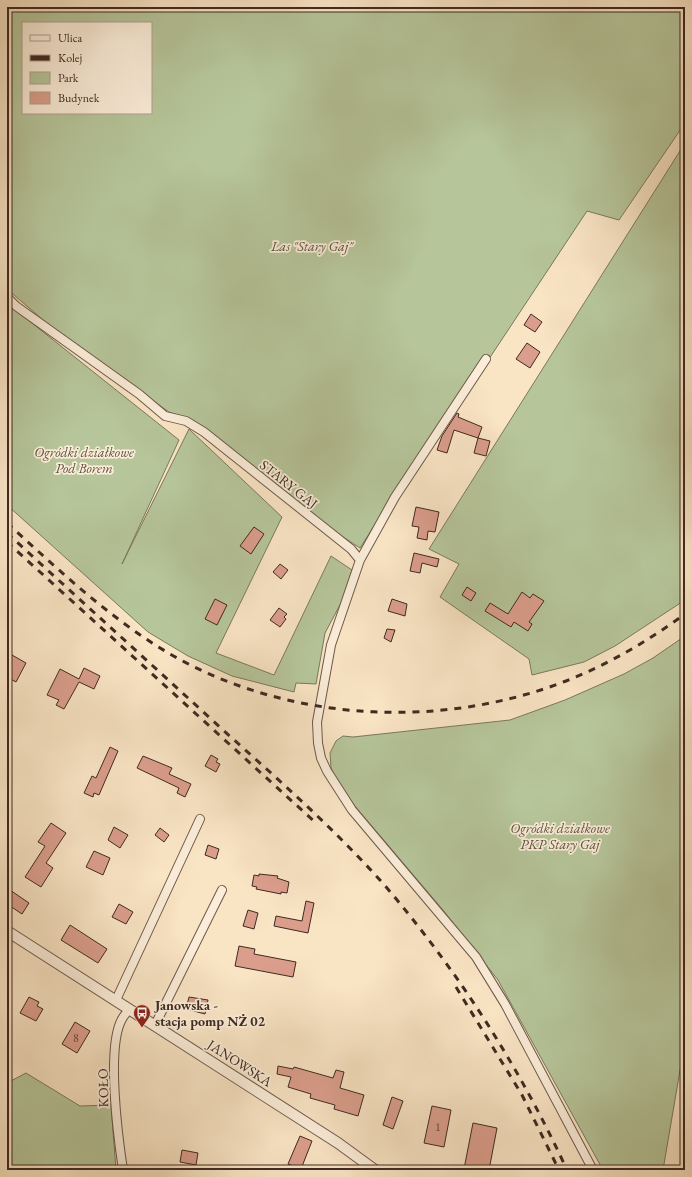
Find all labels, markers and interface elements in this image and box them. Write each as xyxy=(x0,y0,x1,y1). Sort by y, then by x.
legend xyxy=(22,22,152,114)
text: Ulica xyxy=(58,30,82,46)
text: Kolej xyxy=(58,50,82,66)
text: Park xyxy=(58,70,79,86)
text: Budynek xyxy=(58,90,100,106)
park label: Las "Stary Gaj" xyxy=(270,237,354,255)
park label: Ogródki działkowe Pod Borem xyxy=(34,443,134,477)
street label: STARY GAJ xyxy=(256,456,322,512)
park label: Ogródki działkowe PKP Stary Gaj xyxy=(510,819,610,853)
place label: Janowska - stacja pomp NŻ 02 xyxy=(153,996,266,1030)
bus stop icon: Janowska - stacja pomp NŻ 02 xyxy=(132,1003,152,1028)
house number: 8 xyxy=(73,1030,79,1046)
street label: JANOWSKA xyxy=(203,1035,276,1091)
street label: KOŁO xyxy=(94,1068,112,1108)
house number: 1 xyxy=(435,1119,441,1135)

